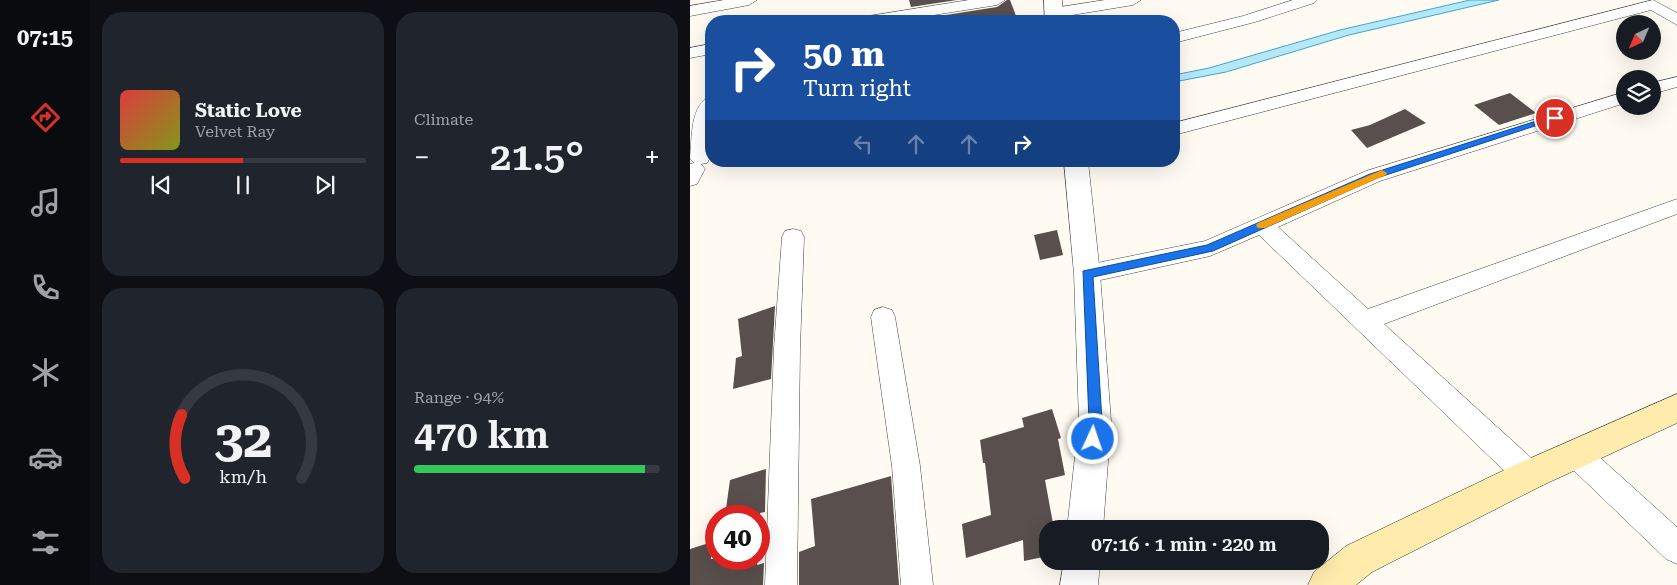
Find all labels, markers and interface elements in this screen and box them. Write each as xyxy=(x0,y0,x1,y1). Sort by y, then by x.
north arrow xyxy=(1616,15,1661,60)
map controls xyxy=(1616,15,1661,115)
text: 07:15 xyxy=(17,25,73,50)
text: 50 m xyxy=(803,34,885,75)
icon: right xyxy=(720,35,785,100)
button: layers xyxy=(1616,70,1661,115)
text: Turn right xyxy=(803,76,911,101)
pin xyxy=(1534,97,1576,139)
text: Static Love xyxy=(195,99,302,122)
icon: directions xyxy=(28,100,63,135)
icon: arrive xyxy=(1541,104,1569,132)
text: Climate xyxy=(414,110,473,129)
text: Velvet Ray xyxy=(195,122,275,141)
icon: left xyxy=(849,130,877,158)
icon: ahead xyxy=(902,130,930,158)
icon: ahead xyxy=(955,130,983,158)
icon: right xyxy=(1008,130,1036,158)
text: 21.5° xyxy=(490,135,584,179)
text: − xyxy=(414,141,430,174)
text: + xyxy=(644,141,660,174)
icon: previous xyxy=(147,171,175,199)
icon: pause xyxy=(229,171,257,199)
icon: next xyxy=(311,171,339,199)
icon: music xyxy=(28,185,63,220)
icon: phone xyxy=(28,270,63,305)
icon: climate xyxy=(28,355,63,390)
text: Range · 94% xyxy=(414,388,504,407)
text: 32 xyxy=(214,409,272,470)
position arrow xyxy=(1066,412,1118,464)
text: 470 km xyxy=(414,413,549,457)
icon: car xyxy=(28,440,63,475)
text: km/h xyxy=(219,466,267,487)
speed limit sign: 40 xyxy=(705,505,770,570)
icon: filters xyxy=(28,525,63,560)
text: 07:16 · 1 min · 220 m xyxy=(1091,533,1277,556)

